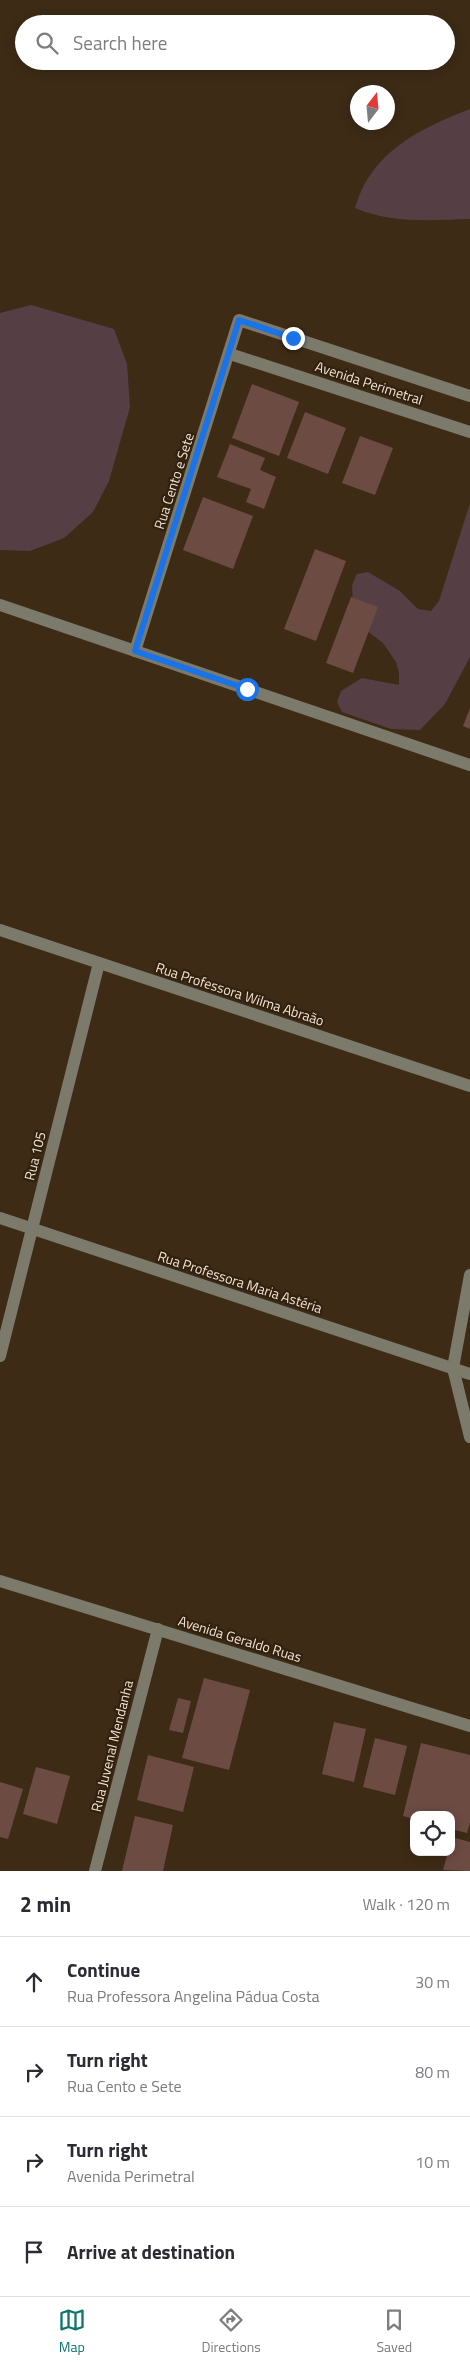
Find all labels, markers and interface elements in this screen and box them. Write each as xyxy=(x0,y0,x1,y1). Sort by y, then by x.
search box xyxy=(15,15,455,70)
text: Search here xyxy=(73,28,167,57)
icon: search xyxy=(33,29,61,57)
north arrow xyxy=(350,85,395,130)
route end xyxy=(282,327,305,350)
street label: Avenida Perimetral xyxy=(313,355,426,410)
street label: Rua Cento e Sete xyxy=(148,430,199,532)
route start xyxy=(236,678,259,701)
street label: Rua Professora Wilma Abraão xyxy=(153,956,327,1031)
street label: Rua 105 xyxy=(18,1129,51,1183)
street label: Rua Professora Maria Astéria xyxy=(155,1245,325,1318)
street label: Avenida Geraldo Ruas xyxy=(176,1610,304,1667)
street label: Rua Juvenal Mendanha xyxy=(85,1678,138,1814)
map controls xyxy=(410,1811,455,1856)
button: locate xyxy=(410,1811,455,1856)
text: 2 min xyxy=(20,1888,71,1920)
text: Walk · 120 m xyxy=(362,1892,450,1916)
text: Continue xyxy=(67,1955,140,1984)
icon: ahead xyxy=(20,1968,48,1996)
text: 30 m xyxy=(415,1970,450,1994)
text: Rua Professora Angelina Pádua Costa xyxy=(67,1984,320,2008)
text: Turn right xyxy=(67,2045,148,2074)
icon: right xyxy=(20,2058,48,2086)
text: 80 m xyxy=(415,2060,450,2084)
text: Rua Cento e Sete xyxy=(67,2074,182,2098)
text: Turn right xyxy=(67,2135,148,2164)
icon: right xyxy=(20,2148,48,2176)
text: 10 m xyxy=(415,2150,450,2174)
text: Avenida Perimetral xyxy=(67,2164,195,2188)
text: Arrive at destination xyxy=(67,2237,235,2266)
icon: arrive xyxy=(20,2238,48,2266)
tab: Map xyxy=(58,2306,86,2357)
tab: Directions xyxy=(201,2306,261,2357)
tab: Saved xyxy=(377,2306,412,2357)

